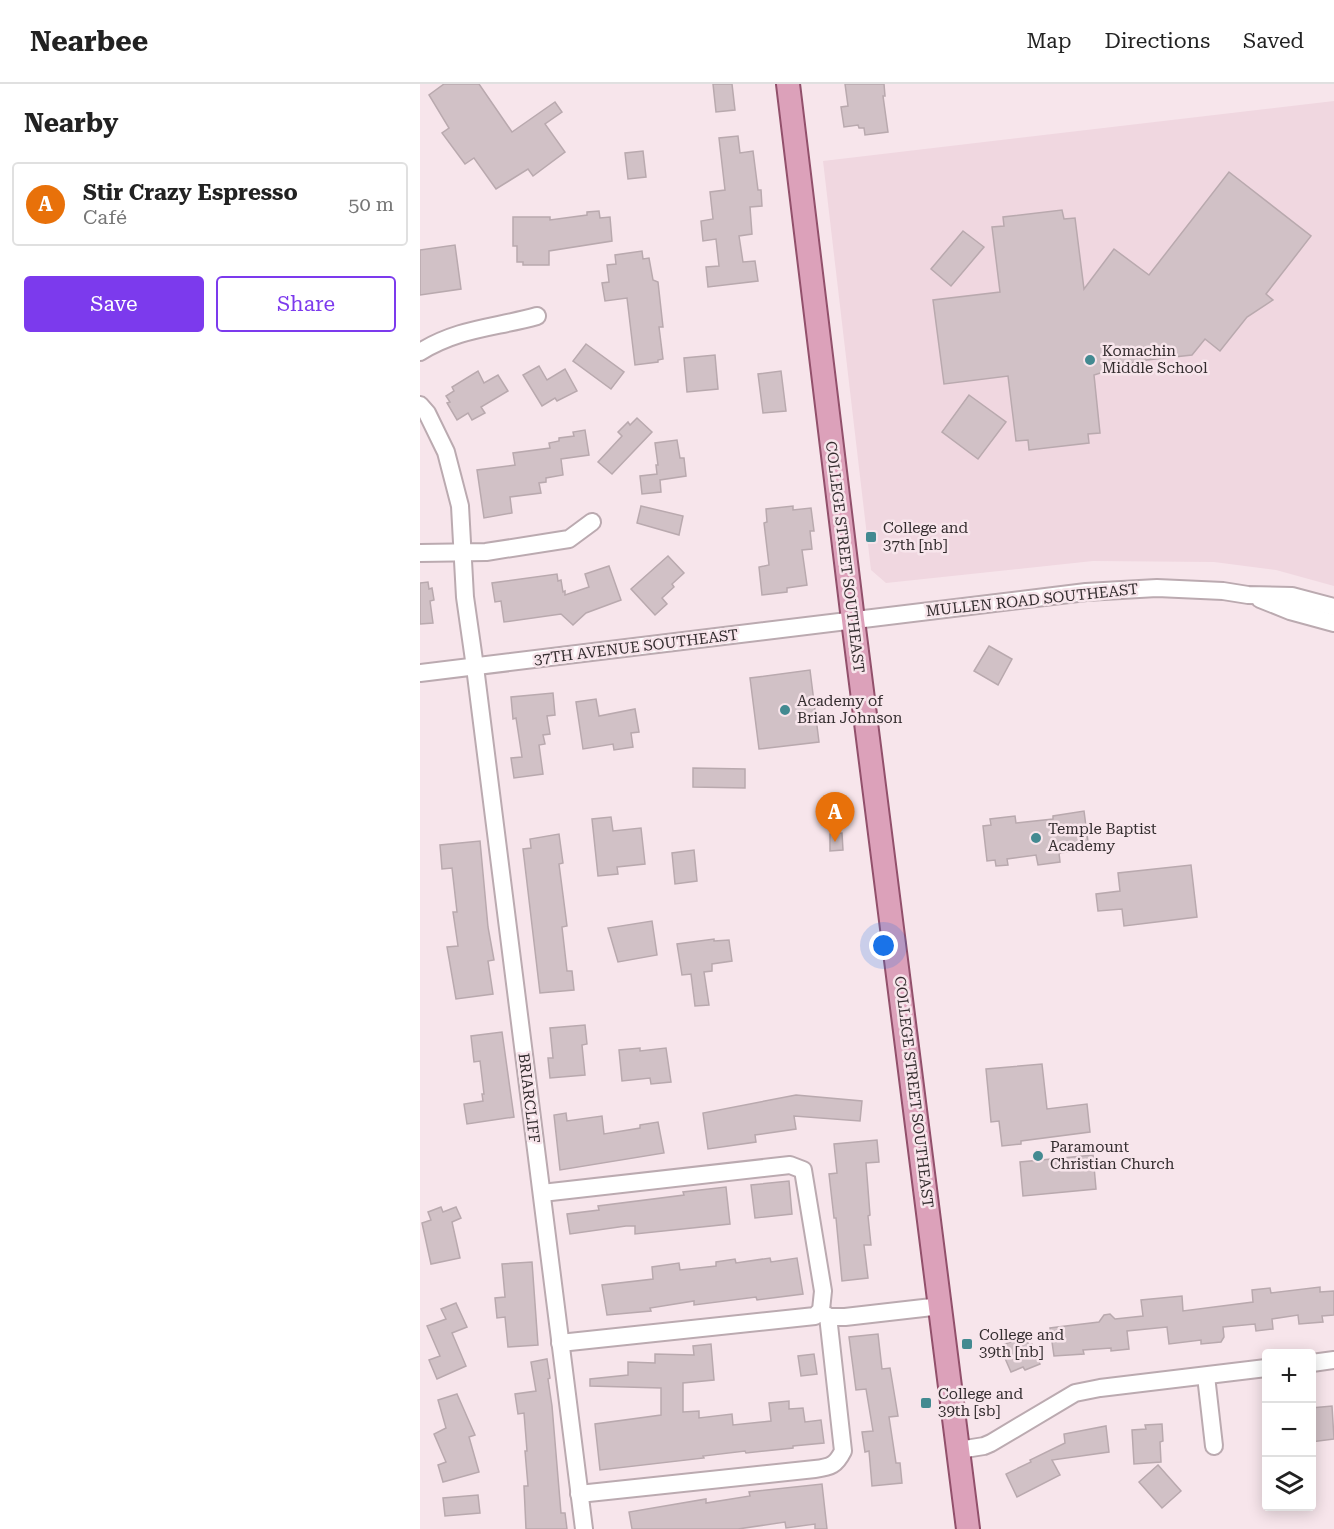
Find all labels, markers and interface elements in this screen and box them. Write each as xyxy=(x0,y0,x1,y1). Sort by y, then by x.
text: Nearbee xyxy=(30,25,148,58)
text: Map xyxy=(1027,29,1071,53)
text: Directions xyxy=(1104,29,1210,53)
text: Saved xyxy=(1243,29,1304,53)
text: Nearby xyxy=(24,108,118,138)
text: Stir Crazy Espresso xyxy=(83,180,298,205)
text: A xyxy=(38,192,53,216)
text: 50 m xyxy=(348,192,394,216)
text: Café xyxy=(83,205,127,229)
button: Save xyxy=(24,276,204,332)
button: Share xyxy=(216,276,396,332)
place label: Komachin Middle School xyxy=(1102,342,1208,377)
marker: Komachin Middle School xyxy=(1083,353,1097,367)
street label: COLLEGE STREET SOUTHEAST xyxy=(822,440,868,674)
place label: College and 37th [nb] xyxy=(883,519,968,554)
marker: College and 37th [nb] xyxy=(864,530,878,544)
street label: MULLEN ROAD SOUTHEAST xyxy=(925,580,1139,620)
street label: 37TH AVENUE SOUTHEAST xyxy=(533,626,739,668)
place label: Academy of Brian Johnson xyxy=(797,692,903,727)
marker: Academy of Brian Johnson xyxy=(778,703,792,717)
pin: A xyxy=(816,792,854,842)
place label: Temple Baptist Academy xyxy=(1048,820,1157,855)
marker: Temple Baptist Academy xyxy=(1029,831,1043,845)
your location xyxy=(869,931,898,960)
street label: COLLEGE STREET SOUTHEAST xyxy=(891,975,937,1209)
street label: BRIARCLIFF xyxy=(515,1052,543,1144)
place label: Paramount Christian Church xyxy=(1050,1138,1175,1173)
marker: Paramount Christian Church xyxy=(1031,1149,1045,1163)
place label: College and 39th [nb] xyxy=(979,1326,1064,1361)
marker: College and 39th [nb] xyxy=(960,1337,974,1351)
map controls xyxy=(1262,1349,1316,1511)
button: + xyxy=(1262,1349,1316,1403)
place label: College and 39th [sb] xyxy=(938,1385,1023,1420)
marker: College and 39th [sb] xyxy=(919,1396,933,1410)
button: − xyxy=(1262,1403,1316,1457)
button: layers xyxy=(1262,1457,1316,1511)

